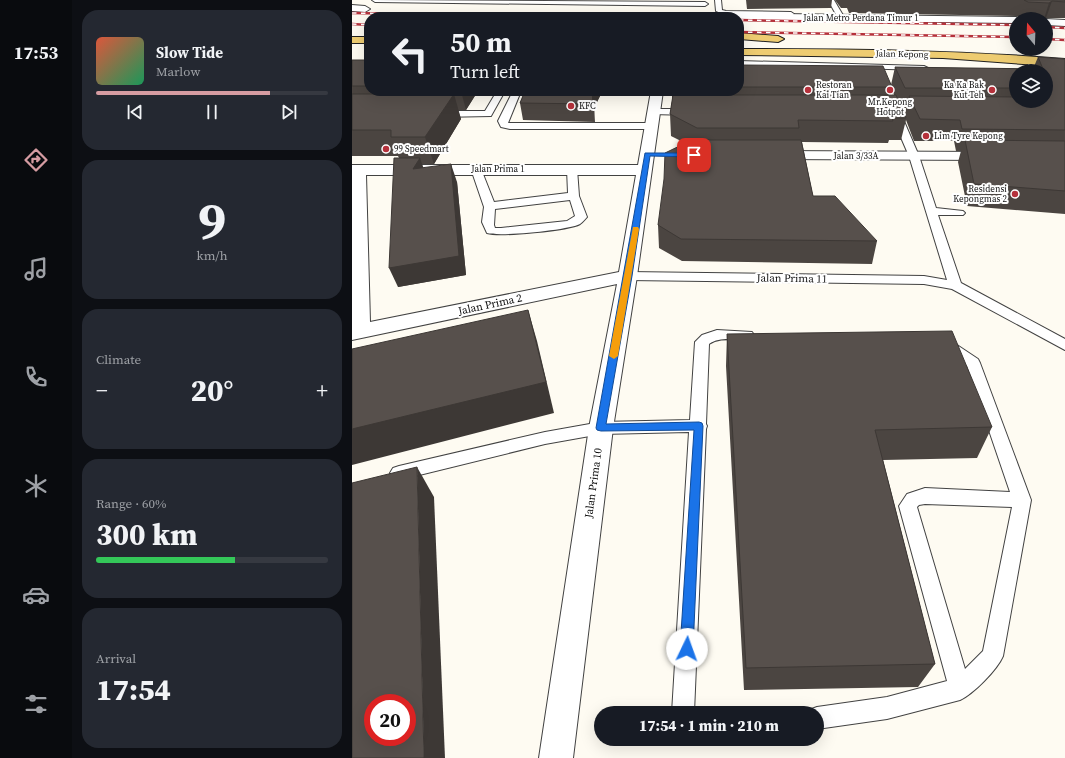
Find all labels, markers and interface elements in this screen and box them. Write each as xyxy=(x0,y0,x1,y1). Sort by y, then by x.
street label: Jalan Metro Perdana Timur 1 xyxy=(802,12,919,24)
north arrow xyxy=(1009,12,1053,56)
map controls xyxy=(1009,12,1053,108)
text: 50 m xyxy=(450,23,512,61)
icon: left xyxy=(384,28,436,80)
text: 17:53 xyxy=(14,40,58,65)
text: Slow Tide xyxy=(156,42,223,63)
street label: Jalan Kepong xyxy=(874,48,929,60)
text: Turn left xyxy=(450,59,520,84)
text: Marlow xyxy=(156,63,200,80)
button: layers xyxy=(1009,64,1053,108)
place label: Restoran Kai Tian xyxy=(816,79,852,101)
place label: Ka Ka Bak Kut Teh xyxy=(944,79,985,101)
marker: Restoran Kai Tian xyxy=(803,85,813,95)
marker: Mr.Kepong Hotpot xyxy=(885,85,895,95)
marker: Ka Ka Bak Kut Teh xyxy=(987,85,997,95)
place label: Mr.Kepong Hotpot xyxy=(868,96,913,118)
place label: KFC xyxy=(579,100,596,112)
icon: previous xyxy=(124,101,146,123)
icon: pause xyxy=(201,101,223,123)
icon: next xyxy=(278,101,300,123)
marker: KFC xyxy=(566,101,576,111)
place label: Lim Tyre Kepong xyxy=(934,130,1003,142)
marker: Lim Tyre Kepong xyxy=(921,131,931,141)
pin xyxy=(677,138,711,172)
place label: 99 Speedmart xyxy=(394,143,449,155)
marker: 99 Speedmart xyxy=(381,144,391,154)
icon: arrive xyxy=(683,144,705,166)
icon: directions xyxy=(22,146,50,174)
street label: Jalan 3/33A xyxy=(833,150,878,162)
street label: Jalan Prima 1 xyxy=(470,163,525,175)
place label: Residensi Kepongmas 2 xyxy=(953,183,1007,205)
text: 9 xyxy=(198,185,226,256)
marker: Residensi Kepongmas 2 xyxy=(1010,189,1020,199)
text: km/h xyxy=(197,247,227,264)
icon: music xyxy=(22,255,50,283)
street label: Jalan Prima 11 xyxy=(755,270,827,287)
street label: Jalan Prima 2 xyxy=(456,290,524,319)
text: Climate xyxy=(96,351,141,368)
icon: phone xyxy=(22,363,50,391)
text: 20° xyxy=(191,370,233,411)
text: − xyxy=(96,375,108,405)
text: + xyxy=(316,375,328,405)
street label: Jalan Prima 10 xyxy=(581,447,606,520)
icon: climate xyxy=(22,472,50,500)
text: Range · 60% xyxy=(96,495,167,512)
text: 300 km xyxy=(96,514,197,555)
icon: car xyxy=(22,581,50,609)
position arrow xyxy=(666,628,708,670)
text: Arrival xyxy=(96,650,136,667)
text: 17:54 xyxy=(96,669,171,710)
icon: filters xyxy=(22,690,50,718)
speed limit sign: 20 xyxy=(364,694,416,746)
text: 17:54 · 1 min · 210 m xyxy=(639,715,779,736)

